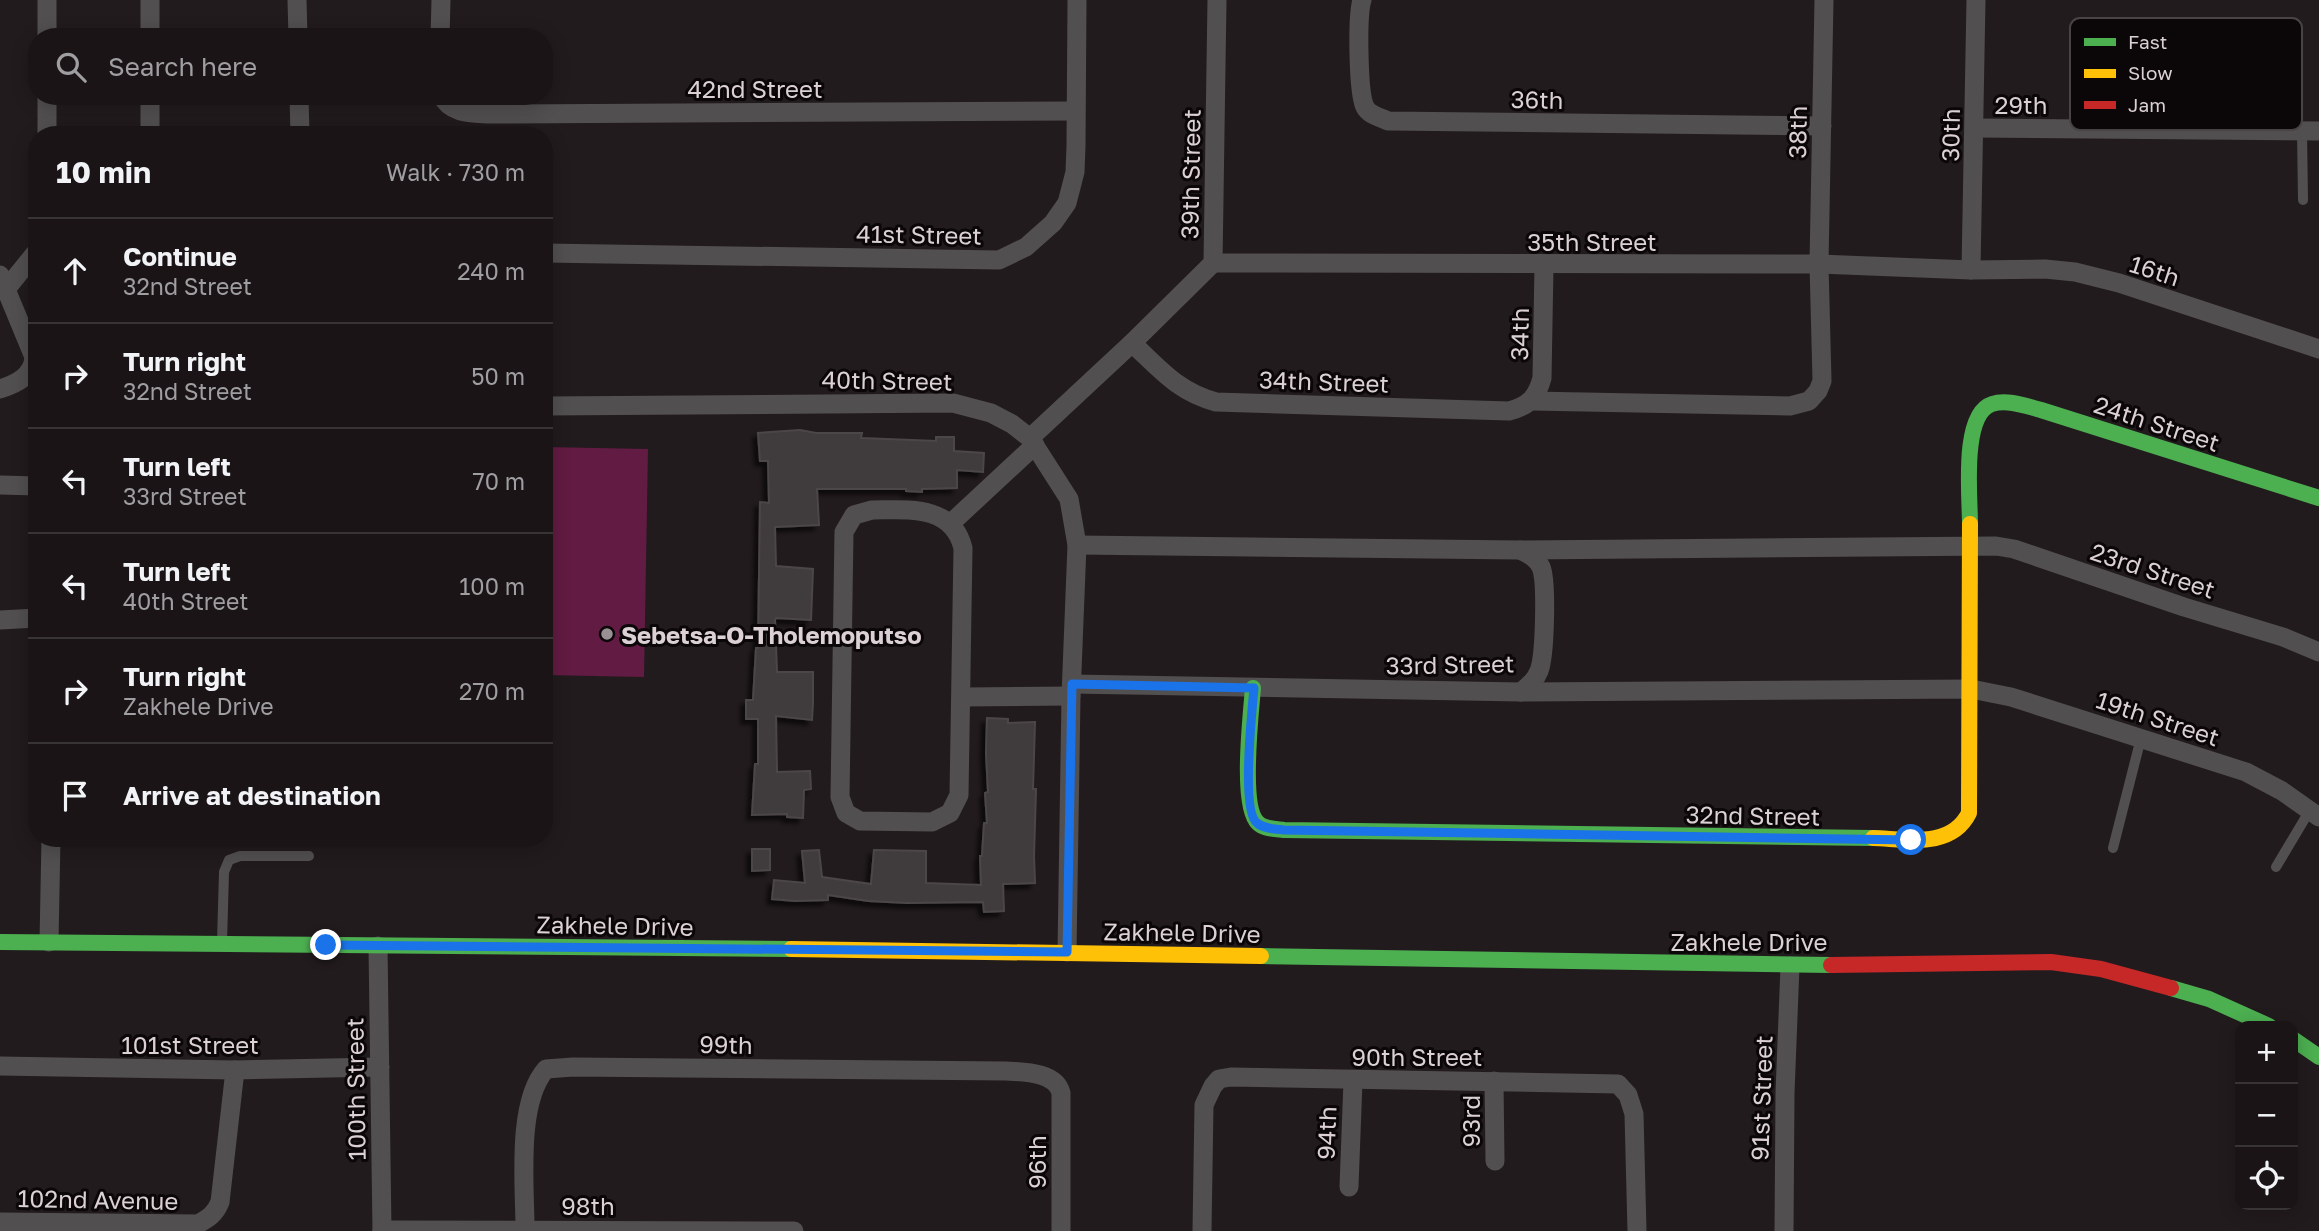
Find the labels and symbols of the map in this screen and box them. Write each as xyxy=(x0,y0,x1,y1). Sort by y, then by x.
legend xyxy=(2070,18,2302,130)
text: Fast xyxy=(2128,30,2167,53)
text: Slow xyxy=(2128,61,2173,84)
street label: 42nd Street xyxy=(687,74,823,103)
street label: 36th xyxy=(1510,84,1564,114)
street label: 29th xyxy=(1995,90,2047,119)
text: Jam xyxy=(2128,93,2166,116)
street label: 38th xyxy=(1782,105,1812,159)
street label: 30th xyxy=(1935,108,1965,162)
street label: 39th Street xyxy=(1174,109,1206,239)
street label: 41st Street xyxy=(856,218,982,250)
street label: 35th Street xyxy=(1527,227,1657,256)
street label: 16th xyxy=(2126,248,2184,292)
street label: 34th xyxy=(1504,307,1534,361)
street label: 40th Street xyxy=(821,364,953,396)
street label: 34th Street xyxy=(1258,364,1390,398)
street label: 24th Street xyxy=(2091,389,2223,457)
street label: 23rd Street xyxy=(2087,536,2219,604)
place label: Sebetsa-O-Tholemoputso xyxy=(621,620,922,649)
marker: Sebetsa-O-Tholemoputso xyxy=(599,626,615,642)
street label: 33rd Street xyxy=(1385,648,1515,680)
street label: 19th Street xyxy=(2093,685,2223,751)
street label: 32nd Street xyxy=(1685,799,1821,831)
route start xyxy=(1895,824,1926,855)
street label: Zakhele Drive xyxy=(536,909,694,941)
street label: Zakhele Drive xyxy=(1103,916,1261,948)
street label: Zakhele Drive xyxy=(1670,927,1828,956)
route end xyxy=(310,929,341,960)
street label: 100th Street xyxy=(339,1017,371,1161)
street label: 99th xyxy=(699,1029,753,1059)
street label: 101st Street xyxy=(121,1030,259,1059)
street label: 91st Street xyxy=(1744,1035,1778,1161)
street label: 90th Street xyxy=(1352,1042,1482,1071)
street label: 93rd xyxy=(1456,1095,1485,1147)
street label: 94th xyxy=(1311,1106,1341,1160)
street label: 96th xyxy=(1022,1135,1051,1189)
street label: 102nd Avenue xyxy=(17,1183,179,1215)
street label: 98th xyxy=(561,1191,615,1220)

